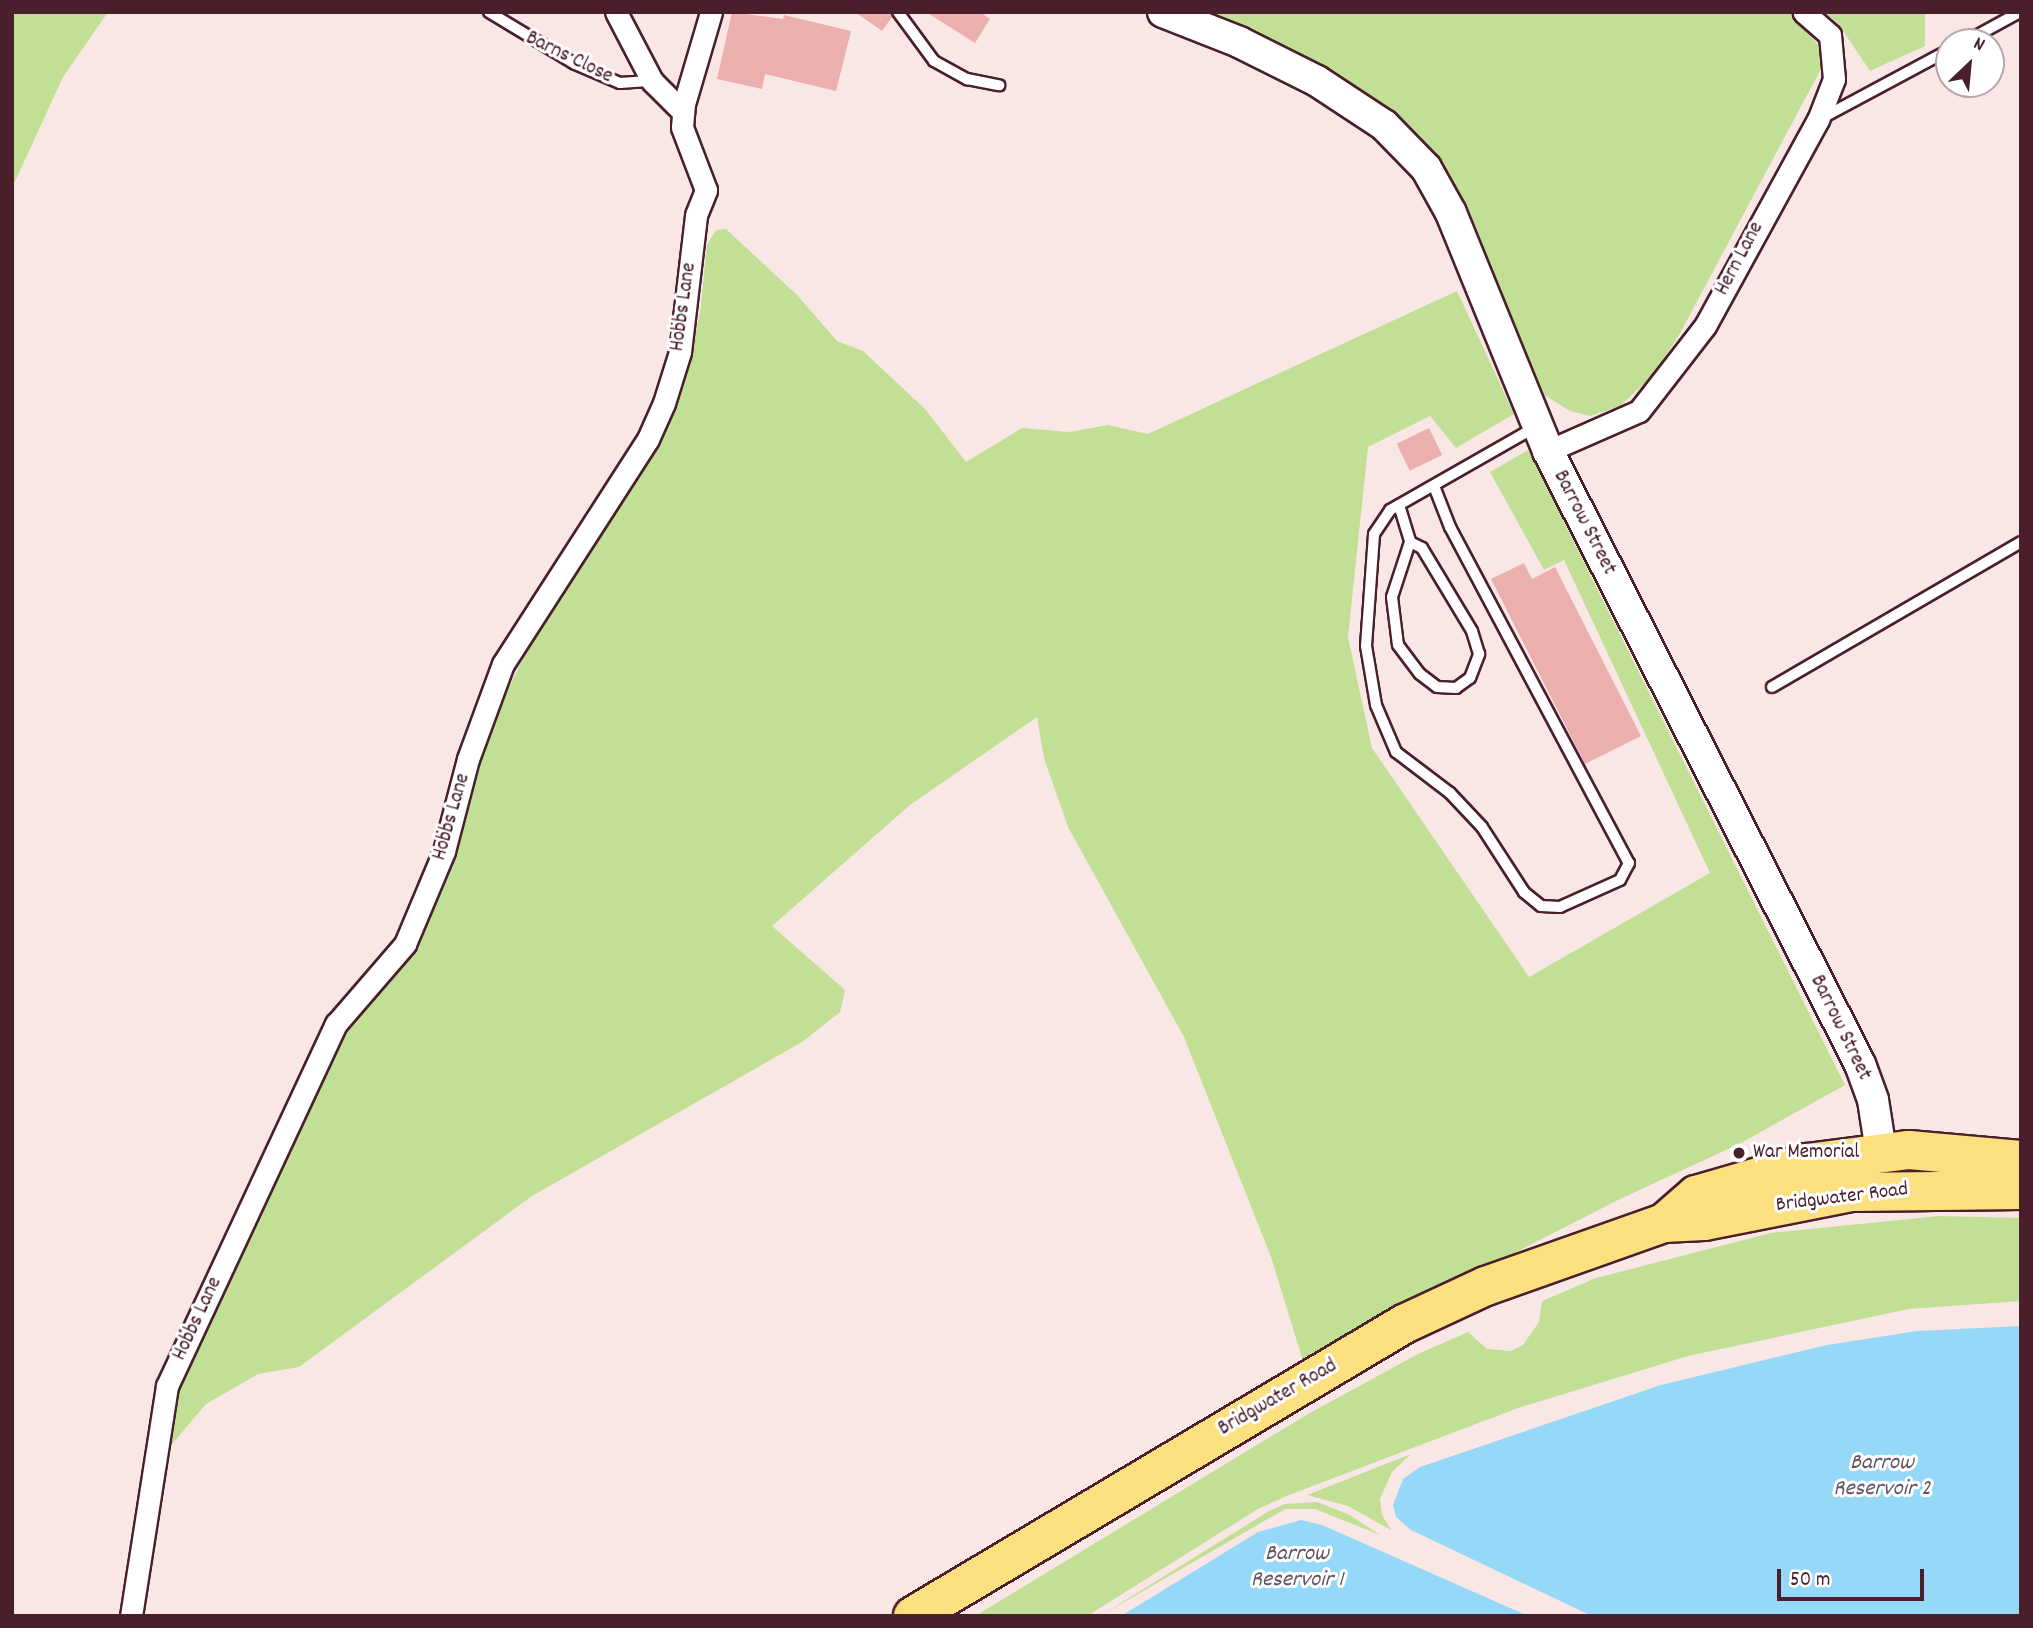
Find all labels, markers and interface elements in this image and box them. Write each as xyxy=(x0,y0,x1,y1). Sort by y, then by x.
street label: Barns Close xyxy=(521,26,617,90)
north arrow xyxy=(1935,28,2005,98)
text: N xyxy=(1968,31,1989,60)
street label: Hern Lane xyxy=(1710,218,1770,300)
street label: Hobbs Lane xyxy=(665,261,703,353)
street label: Barrow Street xyxy=(1547,466,1621,580)
street label: Hobbs Lane xyxy=(428,771,476,863)
street label: Barrow Street xyxy=(1804,971,1876,1085)
place label: War Memorial xyxy=(1753,1140,1859,1166)
marker: War Memorial xyxy=(1731,1145,1747,1161)
street label: Bridgwater Road xyxy=(1775,1177,1909,1219)
street label: Hobbs Lane xyxy=(168,1273,228,1365)
street label: Bridgwater Road xyxy=(1214,1354,1342,1442)
water label: Barrow Reservoir 2 xyxy=(1833,1450,1931,1504)
water label: Barrow Reservoir 1 xyxy=(1251,1541,1343,1595)
scale bar xyxy=(1781,1554,1928,1598)
text: 50 m xyxy=(1790,1566,1830,1596)

